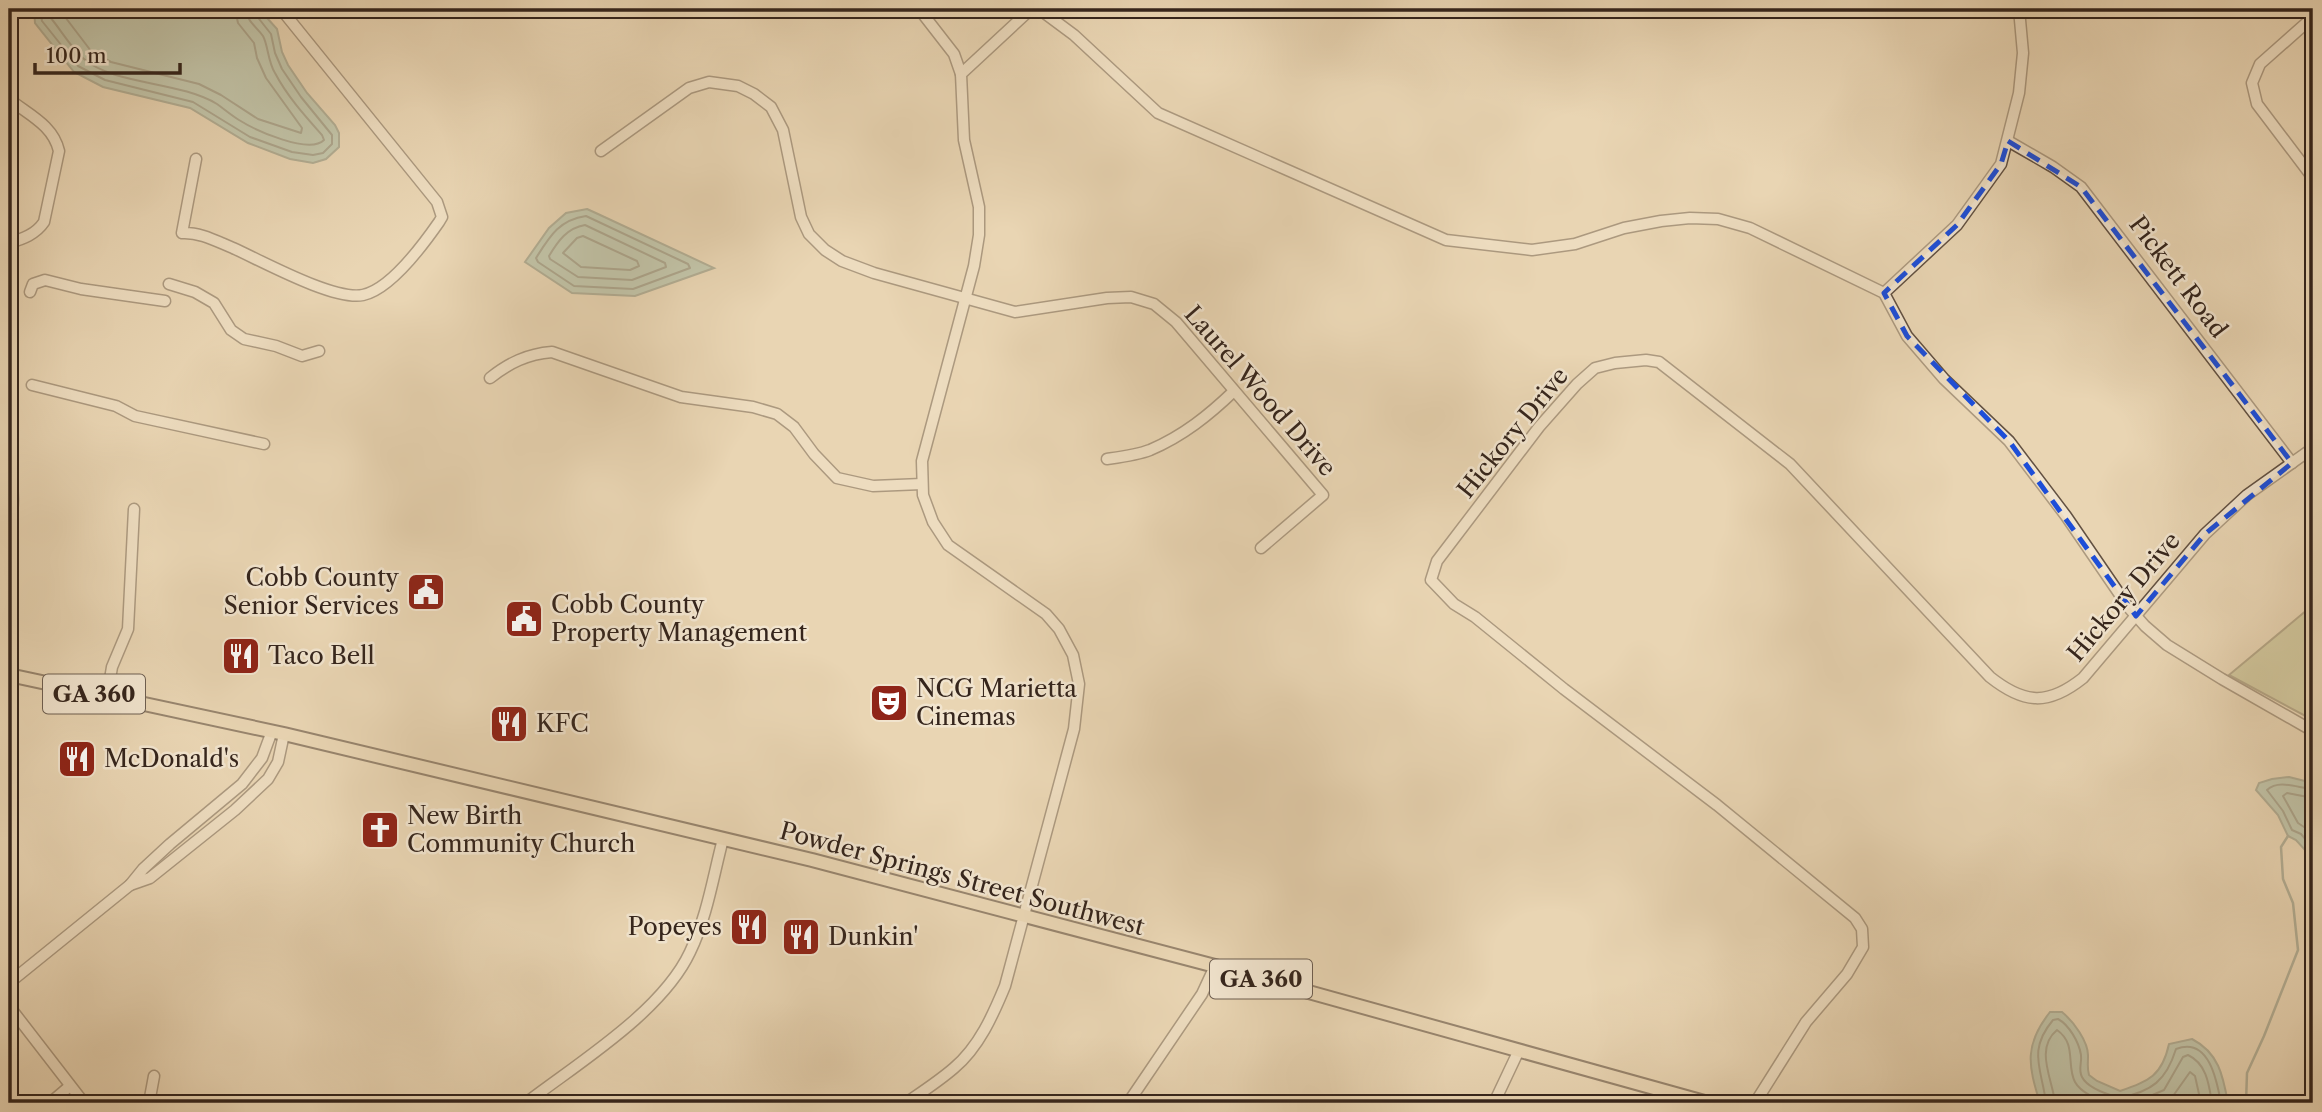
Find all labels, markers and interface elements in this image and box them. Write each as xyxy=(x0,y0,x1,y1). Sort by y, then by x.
scale bar xyxy=(35,32,180,76)
text: 100 m xyxy=(46,43,107,68)
street label: Pickett Road xyxy=(2123,210,2234,344)
street label: Laurel Wood Drive xyxy=(1179,300,1342,482)
street label: Hickory Drive xyxy=(1451,362,1574,504)
street label: Hickory Drive xyxy=(2061,526,2186,667)
place label: Cobb County Senior Services xyxy=(223,563,400,620)
public building icon: Cobb County Senior Services xyxy=(405,571,447,613)
place label: Cobb County Property Management xyxy=(551,590,807,647)
public building icon: Cobb County Property Management xyxy=(503,598,545,640)
restaurant icon: Taco Bell xyxy=(220,635,262,677)
place label: Taco Bell xyxy=(268,641,375,670)
road number: GA 360 xyxy=(43,674,145,714)
place label: NCG Marietta Cinemas xyxy=(916,674,1077,731)
theatre icon: NCG Marietta Cinemas xyxy=(868,682,910,724)
restaurant icon: KFC xyxy=(488,703,530,745)
place label: KFC xyxy=(536,709,589,738)
restaurant icon: McDonald's xyxy=(56,738,98,780)
place label: McDonald's xyxy=(104,744,239,773)
place label: New Birth Community Church xyxy=(407,801,635,858)
church icon: New Birth Community Church xyxy=(359,809,401,851)
street label: Powder Springs Street Southwest xyxy=(777,816,1148,941)
restaurant icon: Popeyes xyxy=(728,906,770,948)
place label: Popeyes xyxy=(628,912,722,941)
restaurant icon: Dunkin' xyxy=(780,916,822,958)
place label: Dunkin' xyxy=(828,922,918,951)
road number: GA 360 xyxy=(1210,960,1312,998)

